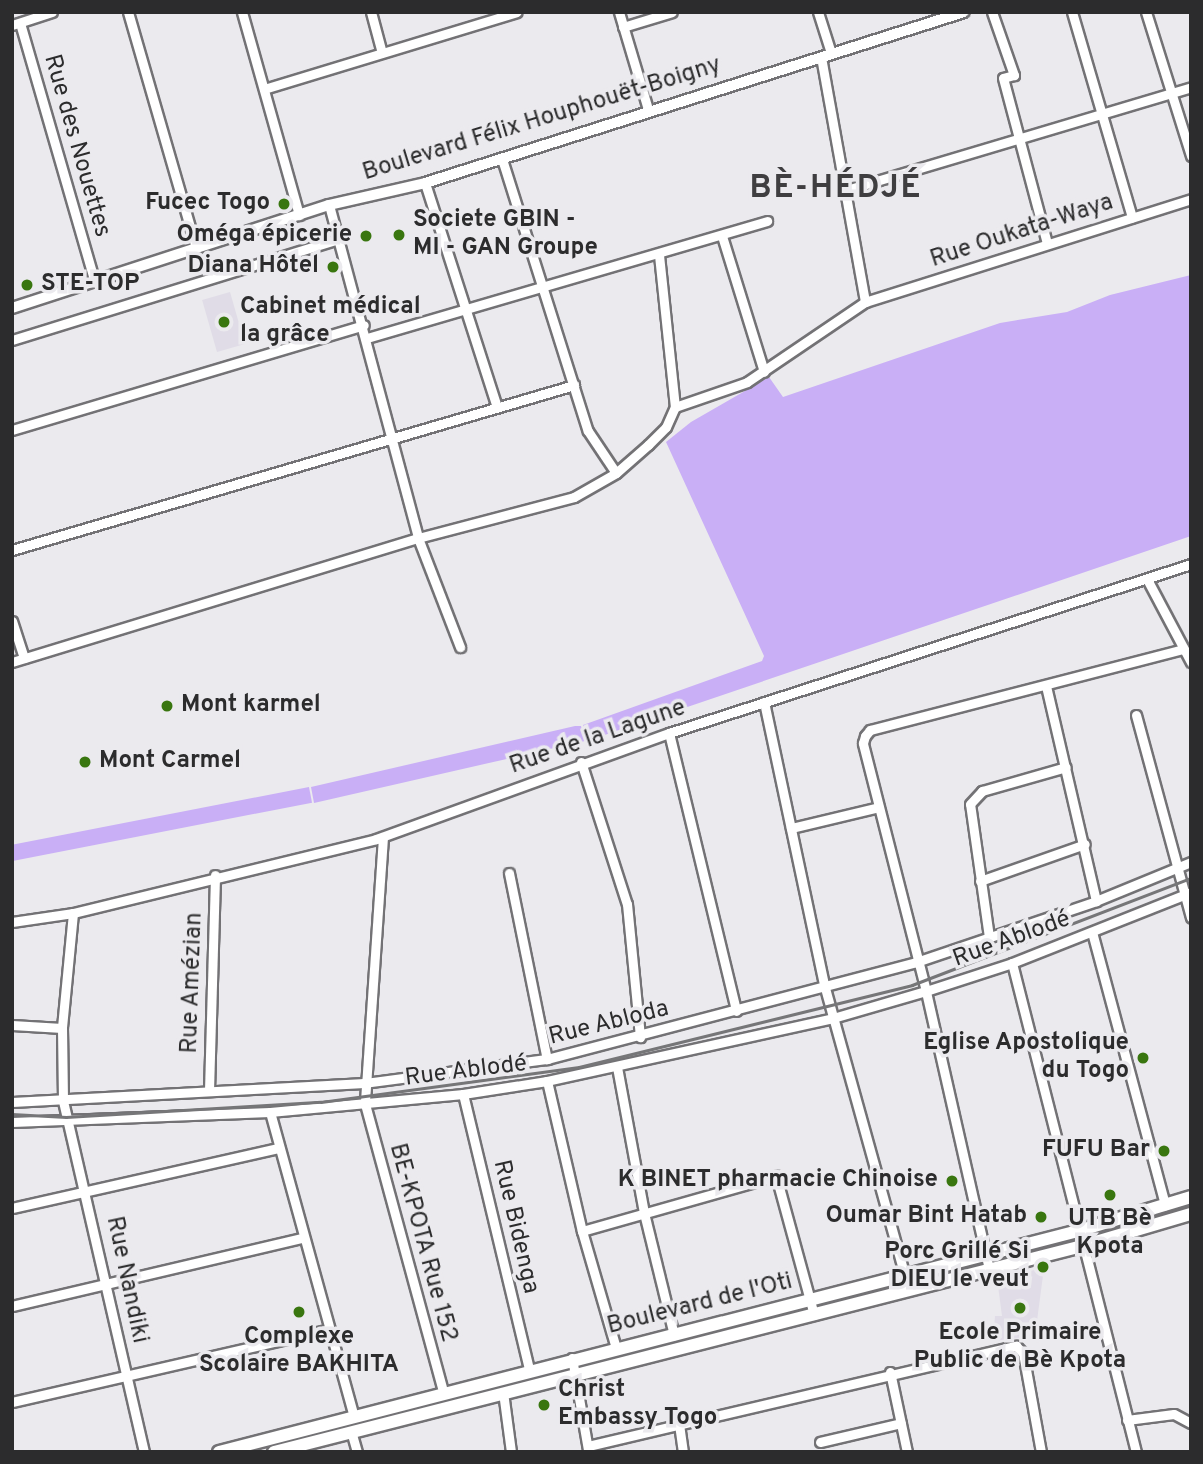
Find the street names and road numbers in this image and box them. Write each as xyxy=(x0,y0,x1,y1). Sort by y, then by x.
street label: Rue des Nouettes xyxy=(36,51,116,241)
street label: Boulevard Félix Houphouët-Boigny xyxy=(359,52,725,188)
street label: Rue Oukata-Waya xyxy=(927,189,1117,275)
street label: Rue de la Lagune xyxy=(506,694,690,782)
street label: Rue Ablodé xyxy=(949,905,1075,975)
street label: Rue Amézian xyxy=(176,911,210,1055)
street label: Rue Abloda xyxy=(546,995,672,1053)
street label: Rue Ablodé xyxy=(403,1050,529,1094)
street label: BE-KPOTA Rue 152 xyxy=(382,1140,462,1346)
street label: Rue Bidenga xyxy=(486,1157,544,1297)
street label: Rue Nandiki xyxy=(98,1214,154,1346)
street label: Boulevard de l'Oti xyxy=(604,1268,796,1342)

